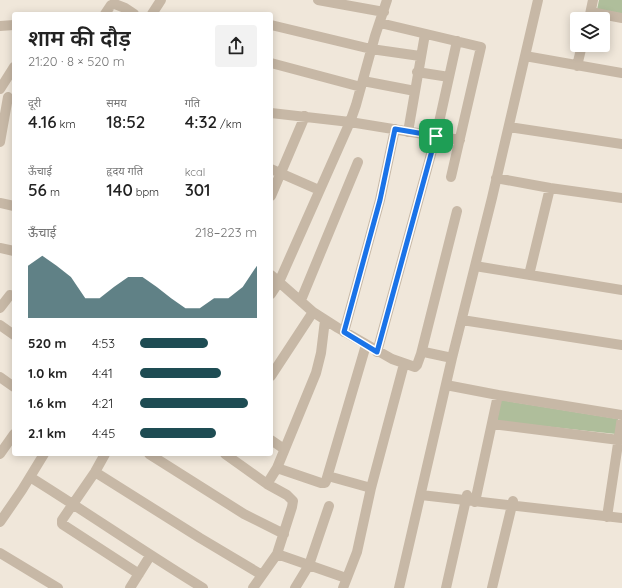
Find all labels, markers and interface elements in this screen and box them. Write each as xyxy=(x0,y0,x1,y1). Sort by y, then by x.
map controls xyxy=(570,12,610,52)
button: layers xyxy=(570,12,610,52)
text: शाम की दौड़ xyxy=(28,24,131,52)
button: share xyxy=(215,25,257,67)
text: 21:20 · 8 × 520 m xyxy=(28,53,125,69)
text: दूरी xyxy=(28,96,41,110)
text: समय xyxy=(106,96,127,110)
text: गति xyxy=(185,96,200,110)
text: 4.16 xyxy=(28,111,57,132)
text: 18:52 xyxy=(106,111,145,132)
text: 4:32 xyxy=(185,111,217,132)
text: km xyxy=(57,117,75,131)
text: /km xyxy=(217,117,242,131)
pin xyxy=(419,119,453,153)
icon: arrive xyxy=(425,125,447,147)
text: ऊँचाई xyxy=(28,164,52,178)
text: हृदय गति xyxy=(106,164,143,178)
text: kcal xyxy=(185,165,205,179)
text: 56 xyxy=(28,179,47,200)
text: 140 xyxy=(106,179,133,200)
text: 301 xyxy=(185,179,211,200)
text: m xyxy=(47,185,60,199)
text: bpm xyxy=(133,185,159,199)
text: ऊँचाई xyxy=(28,224,56,240)
text: 218–223 m xyxy=(195,224,257,240)
text: 520 m xyxy=(28,335,67,351)
text: 4:53 xyxy=(92,335,115,351)
text: 1.0 km xyxy=(28,365,67,381)
text: 4:41 xyxy=(92,365,113,381)
text: 1.6 km xyxy=(28,395,67,411)
text: 4:21 xyxy=(92,395,113,411)
text: 2.1 km xyxy=(28,425,66,441)
text: 4:45 xyxy=(92,425,115,441)

